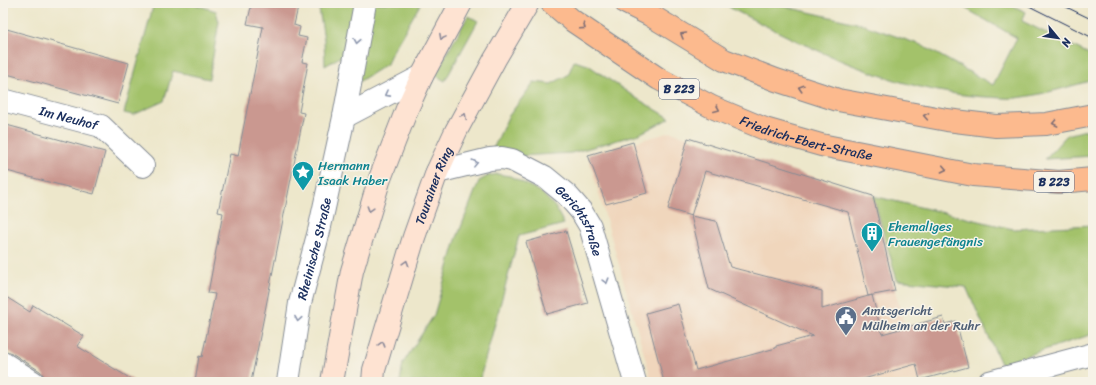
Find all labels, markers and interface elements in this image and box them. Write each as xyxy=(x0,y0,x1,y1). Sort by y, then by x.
north arrow xyxy=(1038,18,1078,58)
one-way arrow xyxy=(578,23,585,30)
one-way arrow xyxy=(680,32,687,40)
one-way arrow xyxy=(440,33,447,41)
text: N xyxy=(1056,34,1077,51)
one-way arrow xyxy=(354,38,362,44)
road number: B 223 xyxy=(659,79,699,99)
one-way arrow xyxy=(798,84,805,93)
one-way arrow xyxy=(384,89,391,97)
street label: Im Neuhof xyxy=(36,98,102,137)
one-way arrow xyxy=(713,104,721,112)
street label: Friedrich-Ebert-Straße xyxy=(736,108,875,166)
one-way arrow xyxy=(922,112,929,121)
one-way arrow xyxy=(459,113,466,121)
one-way arrow xyxy=(1052,118,1058,126)
street label: Tourainer Ring xyxy=(408,142,459,228)
place label: Hermann Isaak Haber xyxy=(317,154,388,192)
place icon: Hermann Isaak Haber xyxy=(290,159,316,192)
one-way arrow xyxy=(471,160,478,168)
one-way arrow xyxy=(941,165,947,173)
road number: B 223 xyxy=(1034,172,1074,192)
street label: Gerichtstraße xyxy=(550,178,610,259)
street label: Rheinische Straße xyxy=(290,195,338,302)
one-way arrow xyxy=(367,205,375,212)
place label: Ehemaliges Frauengefängnis xyxy=(888,215,983,253)
building icon: Ehemaliges Frauengefängnis xyxy=(859,220,885,253)
one-way arrow xyxy=(401,260,410,267)
one-way arrow xyxy=(601,277,610,284)
place label: Amtsgericht Mülheim an der Ruhr xyxy=(861,299,981,337)
public building icon: Amtsgericht Mülheim an der Ruhr xyxy=(833,304,859,337)
one-way arrow xyxy=(294,316,303,322)
one-way arrow xyxy=(377,341,386,348)

